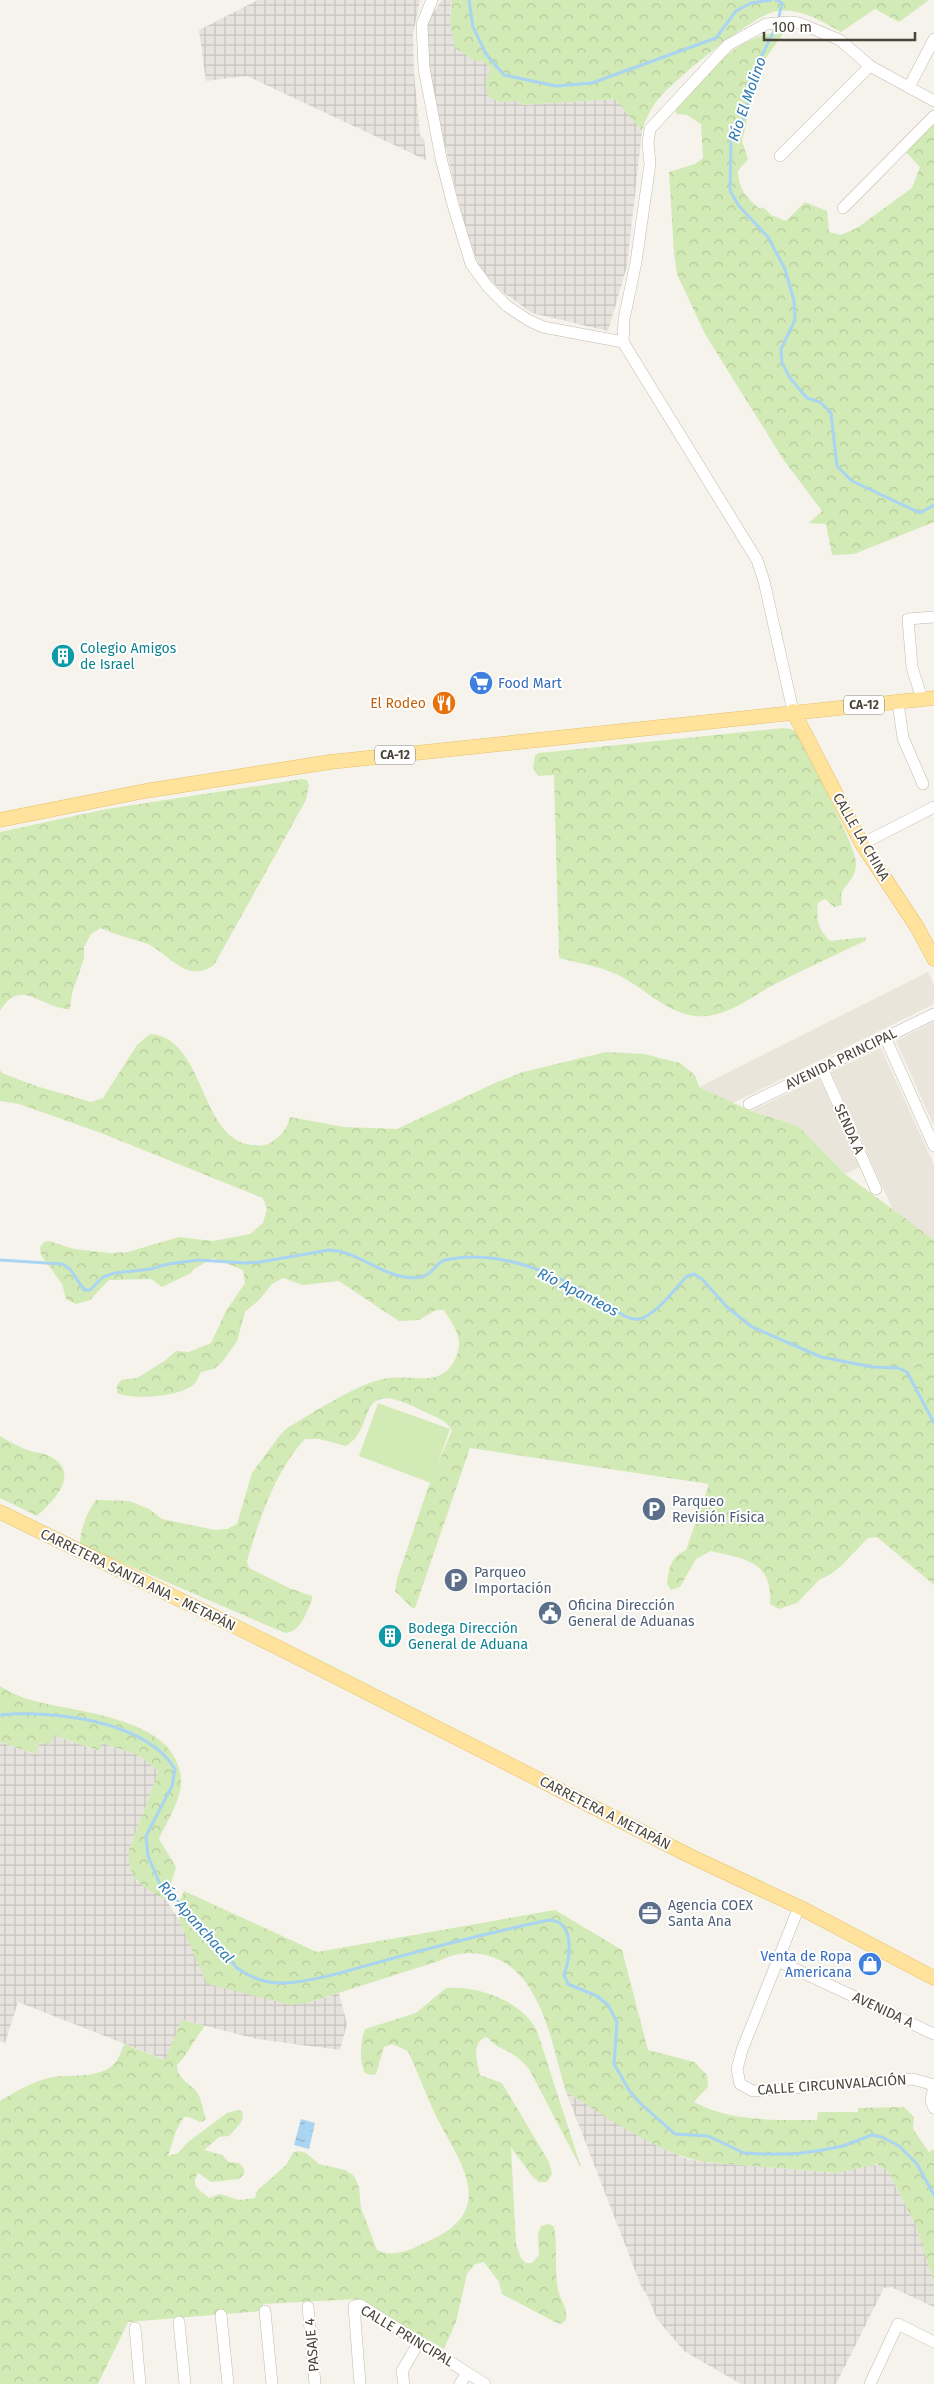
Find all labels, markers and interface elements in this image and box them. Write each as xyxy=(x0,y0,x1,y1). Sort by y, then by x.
scale bar xyxy=(764,10,915,42)
text: 100 m xyxy=(772,18,812,36)
water label: Río El Molino xyxy=(724,55,770,143)
place label: Colegio Amigos de Israel xyxy=(80,640,177,673)
building icon: Colegio Amigos de Israel xyxy=(50,643,76,669)
supermarket icon: Food Mart xyxy=(468,670,494,696)
place label: Food Mart xyxy=(498,675,563,692)
restaurant icon: El Rodeo xyxy=(431,690,457,716)
place label: El Rodeo xyxy=(370,695,426,712)
road number: CA-12 xyxy=(844,696,884,714)
road number: CA-12 xyxy=(375,746,415,764)
street label: CALLE LA CHINA xyxy=(829,790,893,884)
street label: AVENIDA PRINCIPAL xyxy=(782,1025,900,1093)
street label: SENDA A xyxy=(830,1101,868,1157)
water label: Río Apanteos xyxy=(535,1264,622,1320)
place label: Parqueo Revisión Física xyxy=(672,1493,765,1526)
parking icon: Parqueo Revisión Física xyxy=(641,1496,667,1522)
street label: CARRETERA SANTA ANA - METAPÁN xyxy=(38,1524,239,1635)
place label: Parqueo Importación xyxy=(474,1564,552,1597)
parking icon: Parqueo Importación xyxy=(443,1567,469,1593)
place label: Oficina Dirección General de Aduanas xyxy=(568,1597,695,1630)
public building icon: Oficina Dirección General de Aduanas xyxy=(537,1600,563,1626)
place label: Bodega Dirección General de Aduana xyxy=(408,1620,528,1653)
building icon: Bodega Dirección General de Aduana xyxy=(377,1623,403,1649)
street label: CARRETERA A METAPÁN xyxy=(537,1772,674,1853)
water label: Río Apanchacal xyxy=(154,1877,238,1967)
place label: Agencia COEX Santa Ana xyxy=(668,1897,754,1930)
office icon: Agencia COEX Santa Ana xyxy=(637,1900,663,1926)
place label: Venta de Ropa Americana xyxy=(761,1948,852,1981)
shop icon: Venta de Ropa Americana xyxy=(857,1951,883,1977)
street label: AVENIDA A xyxy=(850,1988,916,2032)
street label: CALLE CIRCUNVALACIÓN xyxy=(757,2070,907,2099)
street label: CALLE PRINCIPAL xyxy=(357,2302,457,2370)
street label: PASAJE 4 xyxy=(301,2317,323,2373)

